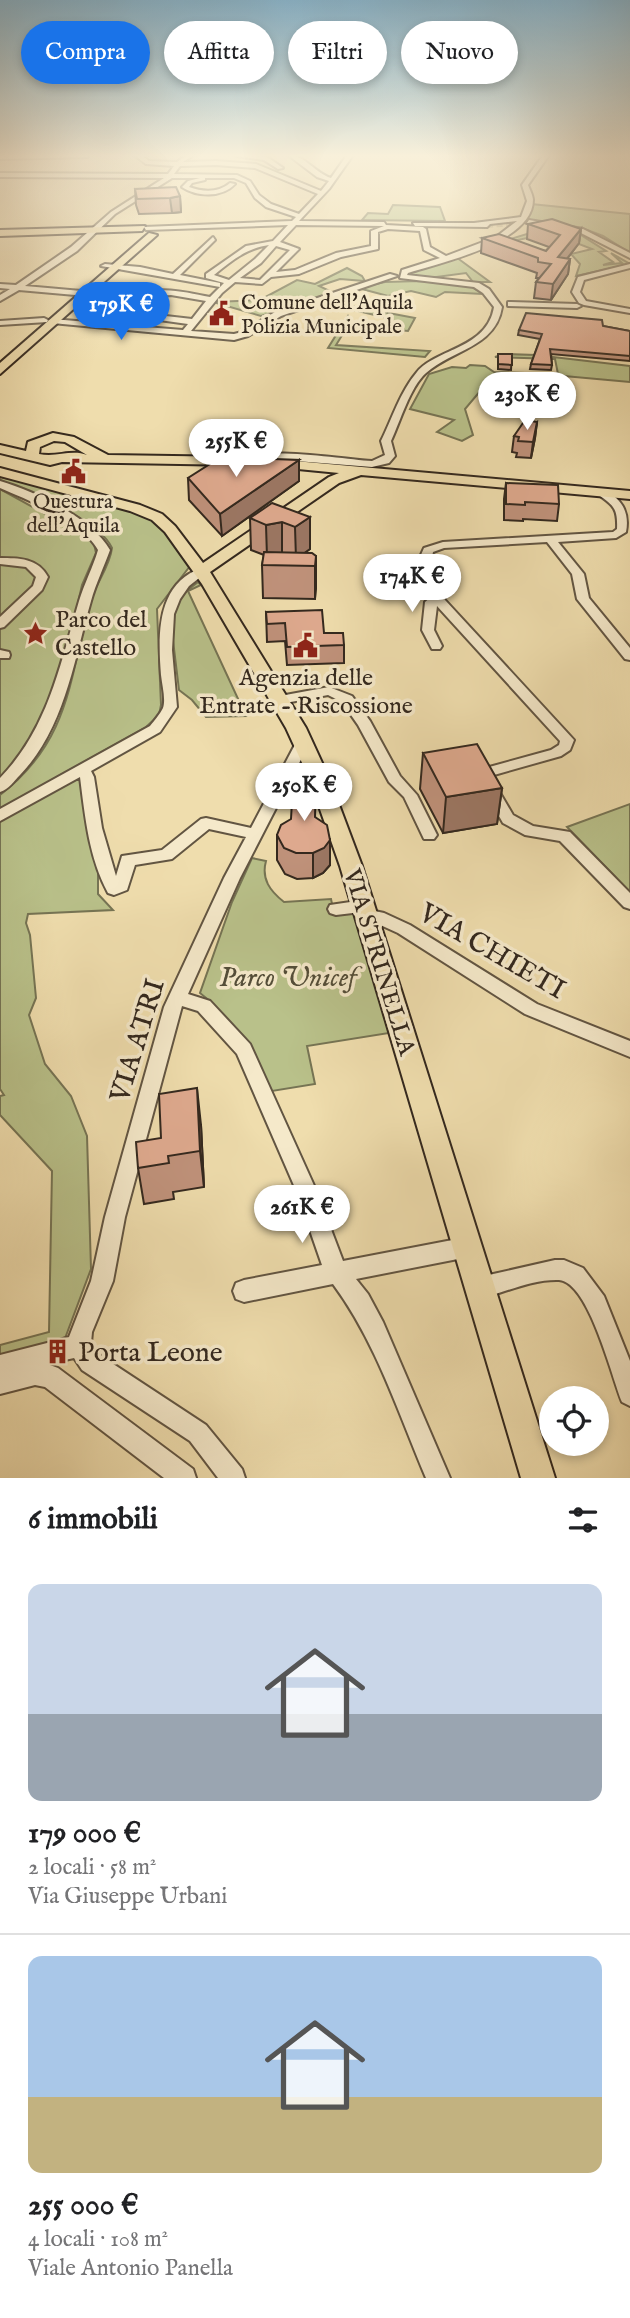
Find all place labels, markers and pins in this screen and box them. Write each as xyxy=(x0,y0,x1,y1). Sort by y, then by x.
pin: 179K € xyxy=(64,282,178,342)
place label: Comune dell'Aquila Polizia Municipale xyxy=(241,290,414,341)
public building icon: Comune dell'Aquila Polizia Municipale xyxy=(207,300,235,328)
pin: 230K € xyxy=(470,372,584,432)
pin: 255K € xyxy=(179,420,293,479)
public building icon: Questura dell'Aquila xyxy=(59,458,87,486)
place label: Questura dell'Aquila xyxy=(26,489,121,540)
pin: 174K € xyxy=(355,554,469,614)
place label: Parco del Castello xyxy=(55,605,147,664)
place icon: Parco del Castello xyxy=(21,619,49,647)
public building icon: Agenzia delle Entrate - Riscossione xyxy=(292,632,320,660)
place label: Agenzia delle Entrate - Riscossione xyxy=(199,663,413,722)
pin: 250K € xyxy=(247,764,361,823)
pin: 261K € xyxy=(245,1186,359,1245)
place label: Porta Leone xyxy=(78,1336,223,1371)
building icon: Porta Leone xyxy=(44,1337,72,1365)

